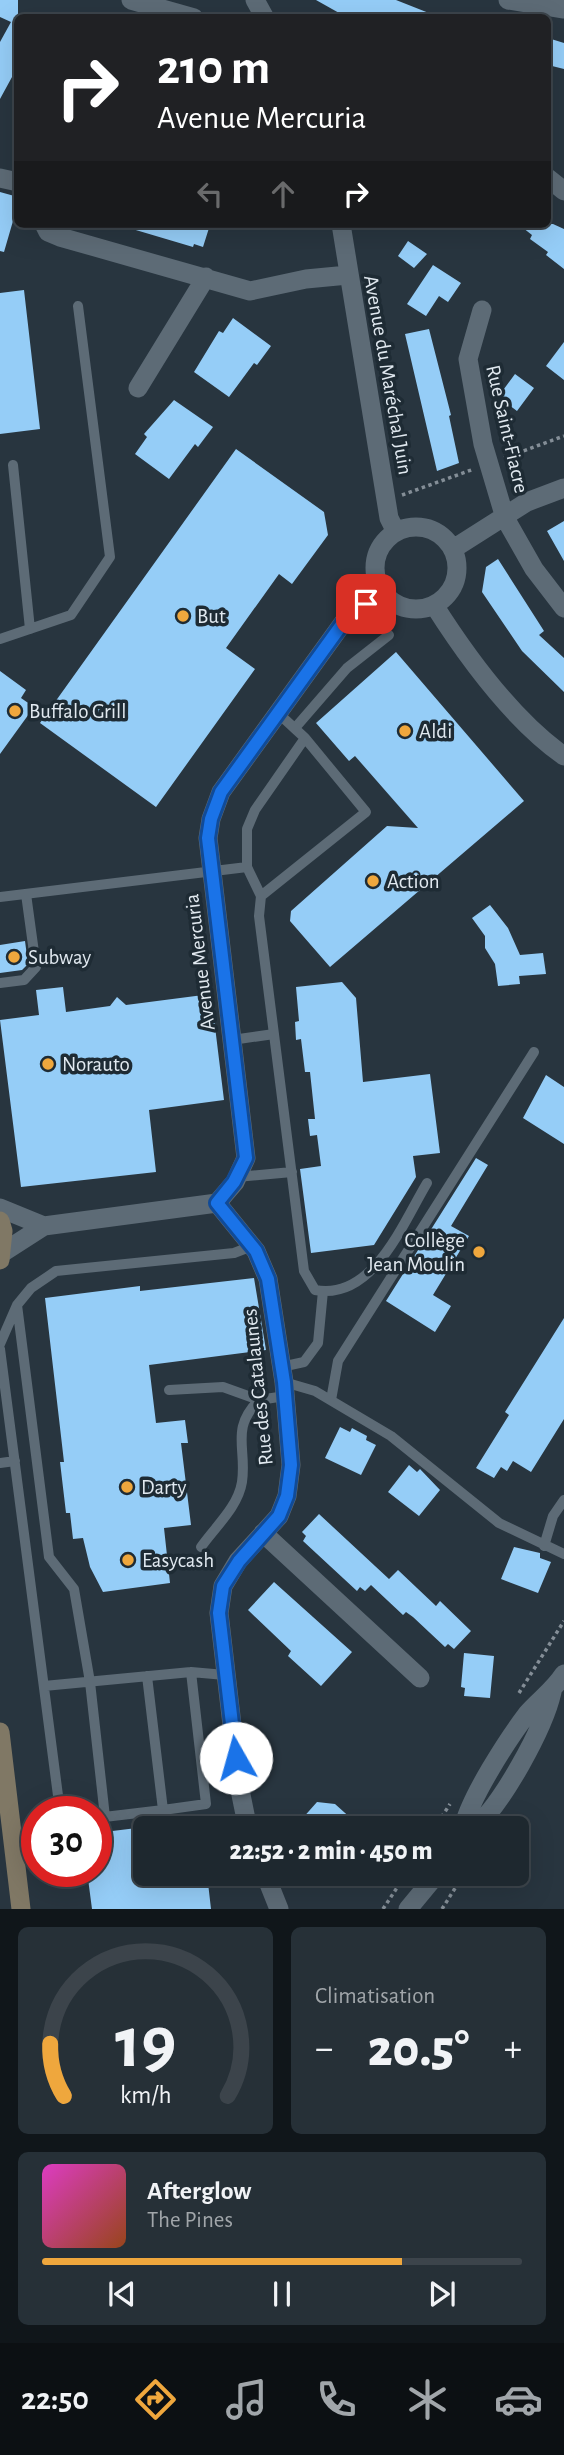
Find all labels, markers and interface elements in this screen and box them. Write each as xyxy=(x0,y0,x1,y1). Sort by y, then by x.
icon: right xyxy=(42,42,133,133)
text: 210 m xyxy=(157,44,270,93)
text: Avenue Mercuria xyxy=(157,102,366,134)
icon: left xyxy=(191,175,229,213)
icon: ahead xyxy=(264,175,302,213)
icon: right xyxy=(337,175,375,213)
street label: Avenue du Maréchal Juin xyxy=(360,274,416,476)
street label: Rue Saint-Fiacre xyxy=(482,363,532,495)
pin xyxy=(336,574,396,634)
icon: arrive xyxy=(347,585,385,623)
place label: But xyxy=(197,606,226,627)
marker: But xyxy=(175,608,191,624)
place label: Buffalo Grill xyxy=(29,701,126,722)
marker: Buffalo Grill xyxy=(7,703,23,719)
place label: Aldi xyxy=(419,721,452,742)
marker: Aldi xyxy=(397,723,413,739)
place label: Action xyxy=(387,871,440,892)
marker: Action xyxy=(365,873,381,889)
street label: Avenue Mercuria xyxy=(181,892,219,1031)
place label: Subway xyxy=(28,947,91,968)
marker: Subway xyxy=(6,949,22,965)
place label: Norauto xyxy=(62,1054,130,1075)
marker: Norauto xyxy=(40,1056,56,1072)
place label: Collège Jean Moulin xyxy=(367,1230,465,1275)
marker: Collège Jean Moulin xyxy=(471,1244,487,1260)
street label: Rue des Catalaunes xyxy=(239,1308,277,1466)
place label: Darty xyxy=(141,1477,187,1498)
marker: Darty xyxy=(119,1479,135,1495)
place label: Easycash xyxy=(142,1550,214,1571)
marker: Easycash xyxy=(120,1552,136,1568)
position arrow xyxy=(199,1721,273,1795)
speed limit sign: 30 xyxy=(21,1796,112,1887)
text: 22:52 · 2 min · 450 m xyxy=(230,1838,432,1864)
text: Climatisation xyxy=(315,1985,435,2008)
text: 19 xyxy=(115,2009,176,2082)
text: 20.5° xyxy=(368,2023,469,2075)
text: − xyxy=(315,2030,333,2068)
text: + xyxy=(504,2030,522,2068)
text: km/h xyxy=(120,2083,171,2108)
text: Afterglow xyxy=(147,2178,251,2204)
text: The Pines xyxy=(147,2209,233,2232)
icon: previous xyxy=(103,2275,141,2313)
icon: pause xyxy=(263,2275,301,2313)
icon: next xyxy=(423,2275,461,2313)
icon: directions xyxy=(131,2375,180,2424)
icon: music xyxy=(222,2375,271,2424)
icon: phone xyxy=(312,2375,361,2424)
icon: climate xyxy=(403,2375,452,2424)
icon: car xyxy=(494,2375,543,2424)
text: 22:50 xyxy=(21,2383,89,2415)

